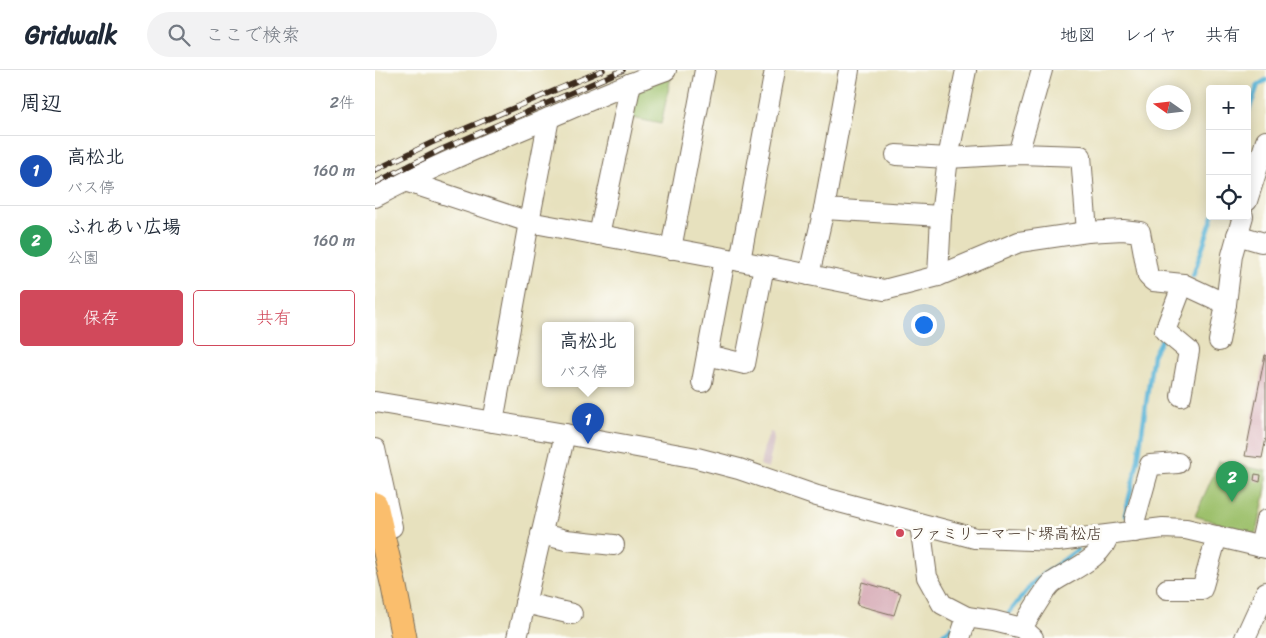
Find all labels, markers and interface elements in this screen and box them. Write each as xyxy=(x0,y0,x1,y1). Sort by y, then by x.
search box xyxy=(147,12,497,57)
text: Gridwalk xyxy=(25,14,117,56)
text: ここで検索 xyxy=(205,18,300,51)
text: 地図 xyxy=(1060,19,1096,51)
text: レイヤ xyxy=(1124,19,1177,51)
text: 共有 xyxy=(1205,19,1241,51)
icon: search xyxy=(165,21,193,49)
text: 周辺 xyxy=(20,84,62,122)
north arrow xyxy=(1146,85,1191,130)
map controls xyxy=(1206,85,1251,220)
button: + xyxy=(1206,85,1251,130)
text: 2件 xyxy=(330,88,355,117)
button: − xyxy=(1206,130,1251,175)
text: 高松北 xyxy=(67,140,124,173)
text: 1 xyxy=(33,156,39,185)
text: 160 m xyxy=(312,156,355,185)
text: バス停 xyxy=(67,173,115,202)
button: locate xyxy=(1206,175,1251,220)
text: ふれあい広場 xyxy=(67,210,181,243)
text: 2 xyxy=(31,226,41,255)
text: 160 m xyxy=(312,226,355,255)
text: 公園 xyxy=(67,243,99,272)
button: 保存 xyxy=(20,290,183,346)
button: 共有 xyxy=(193,290,355,346)
your location xyxy=(911,312,937,338)
popup xyxy=(542,322,634,387)
text: 高松北 xyxy=(559,324,617,357)
text: バス停 xyxy=(559,357,608,386)
pin: 1 xyxy=(572,403,604,444)
pin: 2 xyxy=(1216,461,1248,502)
place label: ファミリーマート堺高松店 xyxy=(910,519,1102,548)
marker: ファミリーマート堺高松店 xyxy=(894,527,906,539)

